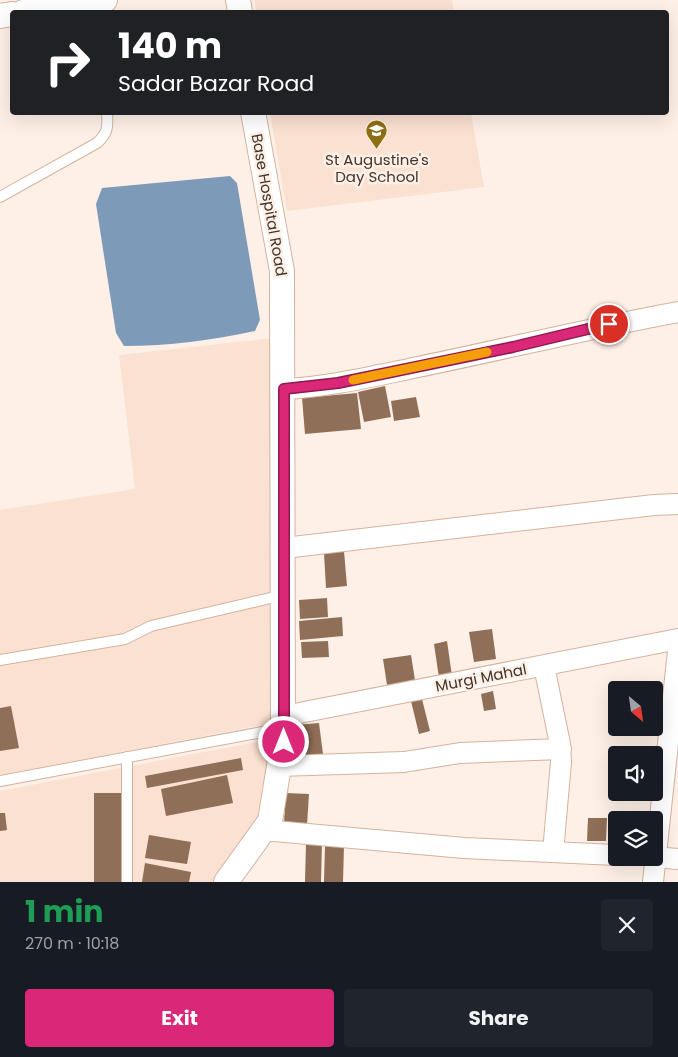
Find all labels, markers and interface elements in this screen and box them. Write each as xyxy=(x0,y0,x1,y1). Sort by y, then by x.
text: 140 m xyxy=(118,21,222,70)
icon: right xyxy=(35,30,100,95)
text: Sadar Bazar Road xyxy=(118,68,314,99)
school or university icon: St Augustine's Day School xyxy=(365,119,389,150)
street label: Base Hospital Road xyxy=(247,132,292,278)
place label: St Augustine's Day School xyxy=(325,149,429,187)
pin xyxy=(588,303,630,345)
icon: arrive xyxy=(595,310,623,338)
street label: Murgi Mahal xyxy=(434,658,528,697)
north arrow xyxy=(608,681,662,736)
map controls xyxy=(608,681,663,866)
position arrow xyxy=(257,715,309,767)
button: sound xyxy=(608,746,663,801)
button: layers xyxy=(608,811,663,866)
text: 1 min xyxy=(25,890,103,933)
button: close xyxy=(601,899,653,951)
text: 270 m · 10:18 xyxy=(25,932,119,955)
button: Exit xyxy=(25,989,334,1047)
button: Share xyxy=(344,989,653,1047)

